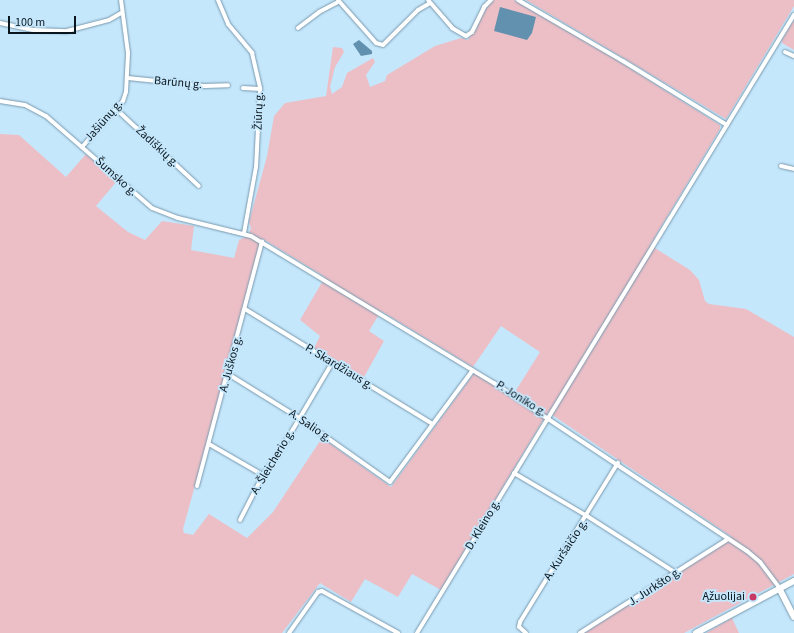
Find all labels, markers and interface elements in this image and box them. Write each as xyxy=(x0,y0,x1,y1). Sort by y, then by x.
scale bar xyxy=(10,8,78,34)
text: 100 m xyxy=(15,14,45,31)
street label: Barūnų g. xyxy=(153,74,203,92)
street label: Žiūrų g. xyxy=(251,92,267,130)
street label: Jašiūnų g. xyxy=(82,97,126,145)
street label: Žadiškių g. xyxy=(132,123,182,171)
street label: Šumsko g. xyxy=(92,154,140,200)
street label: A. Juškos g. xyxy=(217,334,245,394)
street label: P. Skardžiaus g. xyxy=(302,341,376,393)
street label: P. Joniko g. xyxy=(493,378,549,420)
street label: A. Salio g. xyxy=(286,407,334,445)
street label: A. Šleicherio g. xyxy=(248,427,298,497)
street label: D. Kleino g. xyxy=(462,497,504,553)
street label: A. Kuršaičio g. xyxy=(541,517,591,583)
street label: J. Jurkšto g. xyxy=(626,565,684,609)
place label: Ąžuolijai xyxy=(702,590,745,604)
marker: Ąžuolijai xyxy=(748,592,758,602)

